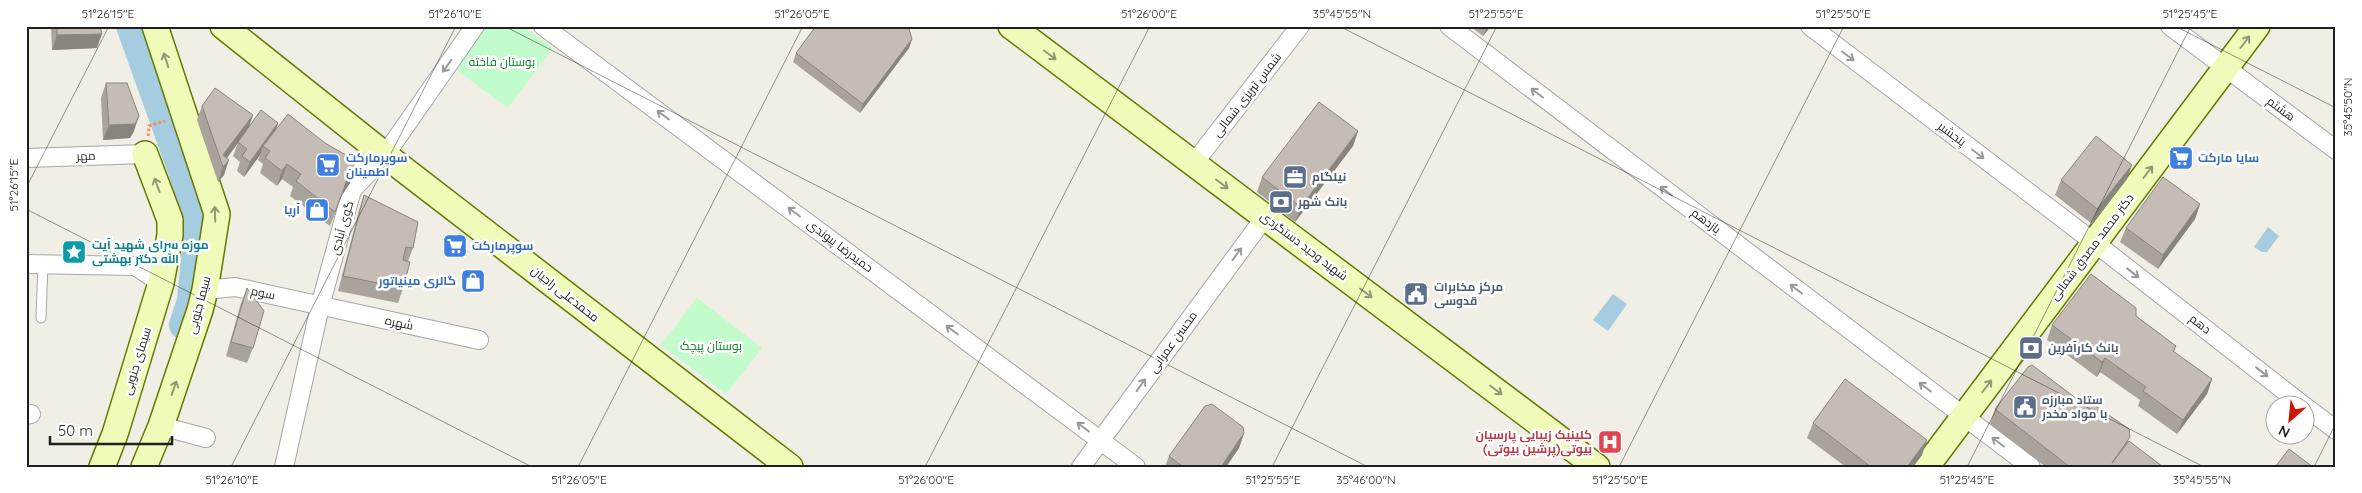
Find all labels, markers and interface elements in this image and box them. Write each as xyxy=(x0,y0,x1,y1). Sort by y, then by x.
text: 51°26'15"E xyxy=(82,6,135,21)
text: 51°26'10"E xyxy=(428,6,482,21)
text: 51°26'05"E xyxy=(774,6,830,21)
text: 51°26'00"E xyxy=(1121,6,1177,21)
text: 35°45'55"N xyxy=(1313,6,1371,21)
text: 51°25'55"E xyxy=(1469,6,1524,21)
text: 51°25'50"E xyxy=(1815,6,1871,21)
text: 51°25'45"E xyxy=(2163,6,2218,21)
one-way arrow xyxy=(2240,36,2251,49)
street label: شمس تبریزی شمالی xyxy=(1209,49,1284,140)
one-way arrow xyxy=(1043,50,1056,61)
one-way arrow xyxy=(1841,50,1854,61)
one-way arrow xyxy=(161,53,170,68)
park label: بوستان فاخته xyxy=(469,54,535,69)
one-way arrow xyxy=(442,59,452,73)
text: 35°45'50"N xyxy=(2340,77,2355,137)
one-way arrow xyxy=(1530,88,1543,99)
street label: هشتم xyxy=(2264,93,2298,125)
one-way arrow xyxy=(657,110,670,121)
street label: پنجشیر xyxy=(1933,118,1970,151)
supermarket icon: سایا مارکت xyxy=(2168,145,2194,171)
street label: مهر xyxy=(75,148,96,163)
one-way arrow xyxy=(1971,149,1985,159)
place label: سوپرمارکت اطمینان xyxy=(346,150,408,180)
place label: سایا مارکت xyxy=(2198,150,2259,166)
supermarket icon: سوپرمارکت اطمینان xyxy=(315,152,341,178)
text: 51°26'15"E xyxy=(6,158,21,211)
office icon: نیلگام xyxy=(1282,164,1308,190)
one-way arrow xyxy=(2143,165,2153,179)
place label: نیلگام xyxy=(1312,169,1346,185)
one-way arrow xyxy=(152,178,161,193)
one-way arrow xyxy=(1215,179,1228,190)
one-way arrow xyxy=(1659,186,1673,196)
bank icon: بانک شهر xyxy=(1268,189,1294,215)
street label: دکتر محمد مصدق شمالی xyxy=(2047,190,2137,303)
place label: بانک شهر xyxy=(1297,194,1347,210)
shop icon: آریا xyxy=(304,197,330,223)
street label: گوی آبادی xyxy=(327,199,356,257)
place label: آریا xyxy=(284,202,300,218)
street label: یازدهم xyxy=(1688,205,1725,238)
one-way arrow xyxy=(210,207,220,223)
one-way arrow xyxy=(788,207,801,218)
street label: شهید وحید دستگردی xyxy=(1258,208,1351,283)
street label: حمیدرضا پیوندی xyxy=(803,216,876,277)
supermarket icon: سوپرمارکت xyxy=(442,233,468,259)
place label: موزه سرای شهید آیت الله دکتر بهشتی xyxy=(92,237,209,267)
place label: سوپرمارکت xyxy=(472,238,534,255)
place icon: موزه سرای شهید آیت الله دکتر بهشتی xyxy=(61,239,87,265)
one-way arrow xyxy=(1232,248,1243,261)
street label: محمدعلی راجیان xyxy=(528,262,602,325)
one-way arrow xyxy=(2126,267,2139,278)
shop icon: گالری مینیاتور xyxy=(460,268,486,294)
place label: گالری مینیاتور xyxy=(378,273,456,289)
street label: سیما جنوبی xyxy=(184,274,213,335)
place label: مرکز مخابرات قدوسی xyxy=(1434,279,1503,309)
public building icon: مرکز مخابرات قدوسی xyxy=(1403,281,1429,307)
street label: سوم xyxy=(249,283,277,303)
one-way arrow xyxy=(1789,284,1803,294)
one-way arrow xyxy=(1359,287,1372,298)
street label: محسن عمرانی xyxy=(1145,308,1200,375)
street label: دهم xyxy=(2186,311,2214,338)
street label: شهره xyxy=(384,312,415,333)
street label: سیمای جنوبی xyxy=(119,325,154,397)
one-way arrow xyxy=(945,325,959,335)
bank icon: بانک کارآفرین xyxy=(2018,335,2044,361)
park label: بوستان پیچک xyxy=(680,338,742,355)
place label: بانک کارآفرین xyxy=(2048,340,2118,356)
one-way arrow xyxy=(2255,367,2268,378)
one-way arrow xyxy=(1136,378,1146,392)
one-way arrow xyxy=(1982,379,1992,393)
one-way arrow xyxy=(170,381,179,397)
one-way arrow xyxy=(1918,382,1932,392)
one-way arrow xyxy=(1489,385,1502,396)
place label: ستاد مبارزه با مواد مخدر xyxy=(2041,392,2108,422)
public building icon: ستاد مبارزه با مواد مخدر xyxy=(2012,394,2038,420)
north arrow xyxy=(2264,396,2314,446)
scale bar xyxy=(50,413,172,445)
text: 50 m xyxy=(58,421,93,440)
text: N xyxy=(2275,421,2293,442)
one-way arrow xyxy=(1076,422,1090,432)
place label: کلینیک زیبایی پارسیان بیوتی(پرشین بیوتی) xyxy=(1476,427,1592,458)
hospital icon: کلینیک زیبایی پارسیان بیوتی(پرشین بیوتی) xyxy=(1597,429,1623,455)
one-way arrow xyxy=(1992,436,2005,447)
text: 51°26'10"E xyxy=(205,472,259,487)
text: 51°26'05"E xyxy=(551,472,607,487)
text: 51°26'00"E xyxy=(898,472,954,487)
text: 51°25'55"E xyxy=(1246,472,1301,487)
text: 35°46'00"N xyxy=(1336,472,1396,487)
text: 51°25'50"E xyxy=(1592,472,1648,487)
text: 51°25'45"E xyxy=(1940,472,1995,487)
text: 35°45'55"N xyxy=(2173,472,2231,487)

